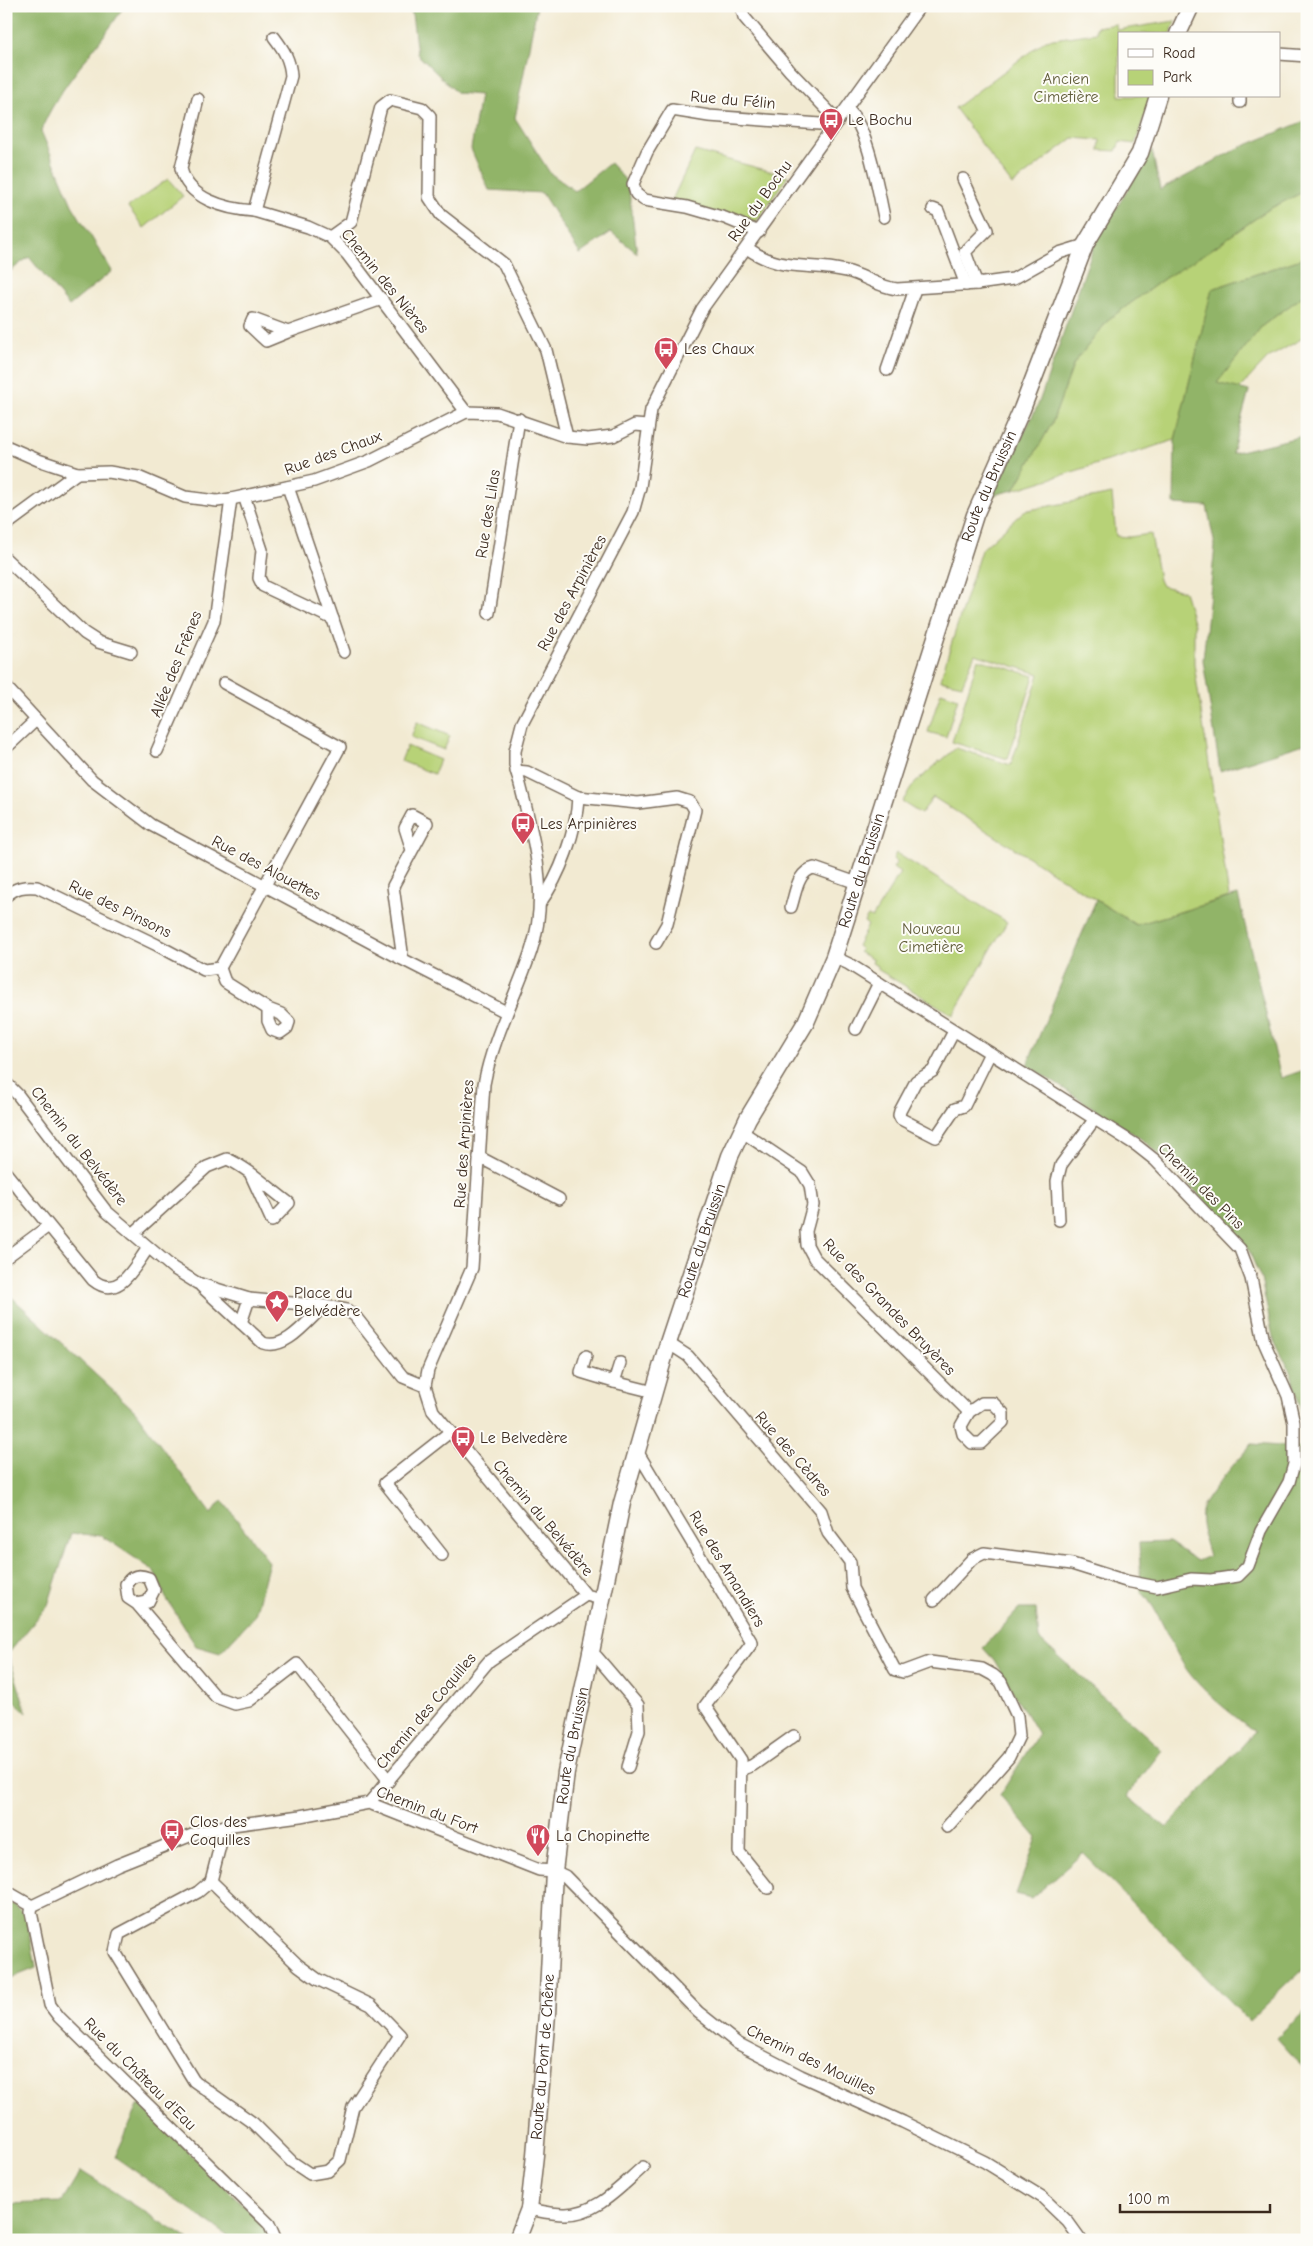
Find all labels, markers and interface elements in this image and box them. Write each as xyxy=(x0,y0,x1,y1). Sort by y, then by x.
legend xyxy=(1118,32,1280,98)
text: Road xyxy=(1163,44,1195,62)
text: Park xyxy=(1163,68,1192,86)
park label: Ancien Cimetière xyxy=(1034,70,1099,106)
street label: Rue du Félin xyxy=(690,87,776,113)
bus stop icon: Le Bochu xyxy=(818,107,844,141)
place label: Le Bochu xyxy=(848,111,912,129)
street label: Rue du Bochu xyxy=(725,157,795,245)
street label: Chemin des Nières xyxy=(337,225,433,337)
bus stop icon: Les Chaux xyxy=(653,336,679,370)
place label: Les Chaux xyxy=(684,340,755,358)
street label: Rue des Chaux xyxy=(282,427,384,479)
street label: Route du Bruissin xyxy=(958,428,1020,544)
street label: Rue des Lilas xyxy=(472,468,504,560)
street label: Rue des Arpinières xyxy=(534,532,610,654)
street label: Allée des Frênes xyxy=(147,608,206,720)
bus stop icon: Les Arpinières xyxy=(510,811,536,845)
street label: Route du Bruissin xyxy=(835,811,888,930)
place label: Les Arpinières xyxy=(540,815,637,833)
street label: Rue des Alouettes xyxy=(209,832,324,904)
street label: Rue des Pinsons xyxy=(66,876,174,942)
park label: Nouveau Cimetière xyxy=(899,920,964,956)
street label: Rue des Arpinières xyxy=(451,1079,477,1209)
street label: Chemin du Belvédère xyxy=(27,1083,131,1209)
street label: Chemin des Pins xyxy=(1154,1139,1248,1233)
street label: Route du Bruissin xyxy=(675,1181,729,1300)
street label: Rue des Grandes Bruyères xyxy=(819,1235,959,1379)
place label: Place du Belvédère xyxy=(294,1284,360,1320)
place icon: Place du Belvédère xyxy=(264,1289,290,1323)
street label: Rue des Cèdres xyxy=(751,1408,835,1500)
bus stop icon: Le Belvedère xyxy=(450,1425,476,1459)
place label: Le Belvedère xyxy=(480,1429,567,1447)
street label: Chemin du Belvédère xyxy=(489,1456,597,1580)
street label: Rue des Amandiers xyxy=(685,1508,769,1631)
street label: Chemin des Coquilles xyxy=(372,1649,480,1773)
street label: Route du Bruissin xyxy=(553,1685,592,1806)
street label: Chemin du Fort xyxy=(374,1782,481,1838)
place label: Clos des Coquilles xyxy=(190,1813,250,1849)
bus stop icon: Clos des Coquilles xyxy=(159,1818,185,1852)
restaurant icon: La Chopinette xyxy=(525,1823,551,1857)
place label: La Chopinette xyxy=(556,1827,650,1845)
street label: Route du Pont de Chêne xyxy=(527,1974,558,2141)
street label: Rue du Château d'Eau xyxy=(80,2014,200,2134)
street label: Chemin des Mouilles xyxy=(744,2021,879,2099)
scale bar xyxy=(1120,2181,1270,2213)
text: 100 m xyxy=(1128,2190,1170,2208)

